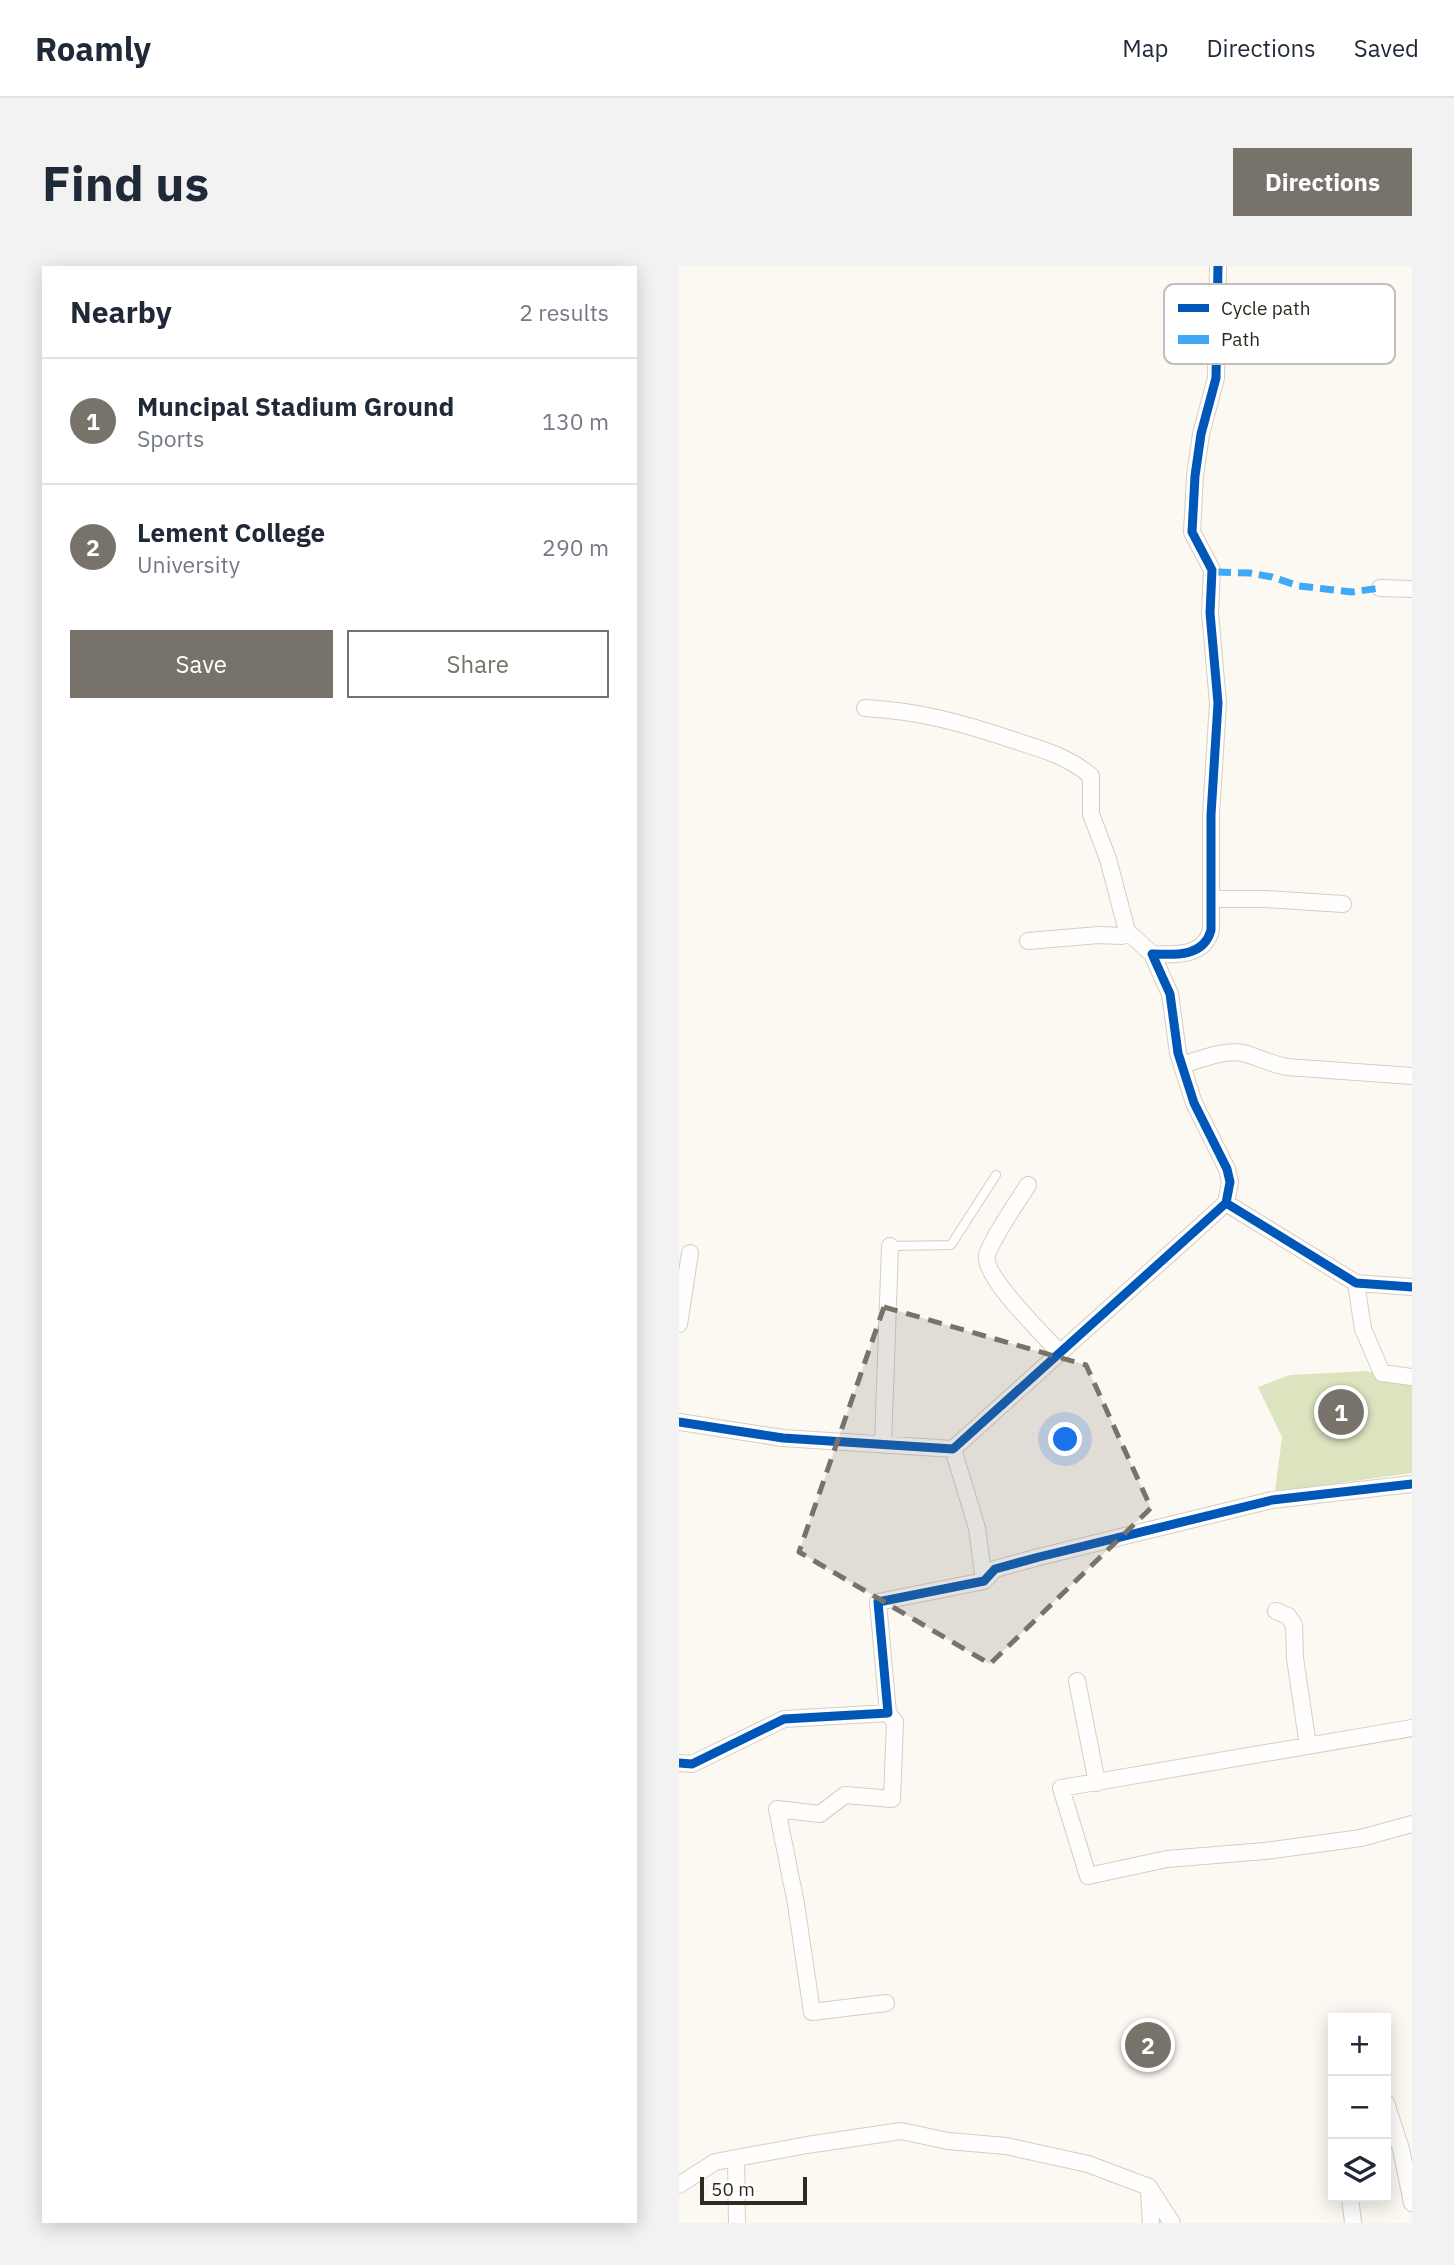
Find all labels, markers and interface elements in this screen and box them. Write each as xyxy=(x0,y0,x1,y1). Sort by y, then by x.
text: Roamly xyxy=(35,27,151,70)
text: Map xyxy=(1122,32,1168,64)
text: Directions xyxy=(1206,32,1316,64)
text: Saved xyxy=(1354,32,1419,64)
button: Directions xyxy=(1233,148,1412,216)
text: Find us xyxy=(42,151,209,214)
legend xyxy=(1164,284,1395,364)
text: Nearby xyxy=(70,292,172,331)
text: Cycle path xyxy=(1221,296,1310,320)
text: 2 results xyxy=(519,297,609,327)
text: Path xyxy=(1221,327,1260,351)
text: Muncipal Stadium Ground xyxy=(137,389,454,423)
text: 1 xyxy=(86,406,100,436)
text: 130 m xyxy=(542,406,609,436)
text: Sports xyxy=(137,423,204,453)
text: Lement College xyxy=(137,515,325,549)
text: 2 xyxy=(86,532,100,562)
text: 290 m xyxy=(542,532,609,562)
text: University xyxy=(137,549,240,579)
button: Save xyxy=(70,630,333,698)
button: Share xyxy=(347,630,609,698)
pin: 1 xyxy=(1318,1386,1364,1438)
your location xyxy=(1048,1422,1082,1456)
map controls xyxy=(1328,2013,1391,2202)
button: + xyxy=(1328,2013,1391,2076)
pin: 2 xyxy=(1125,2019,1171,2071)
button: − xyxy=(1328,2076,1391,2139)
button: layers xyxy=(1328,2139,1391,2202)
scale bar xyxy=(700,2174,807,2206)
text: 50 m xyxy=(711,2177,755,2201)

